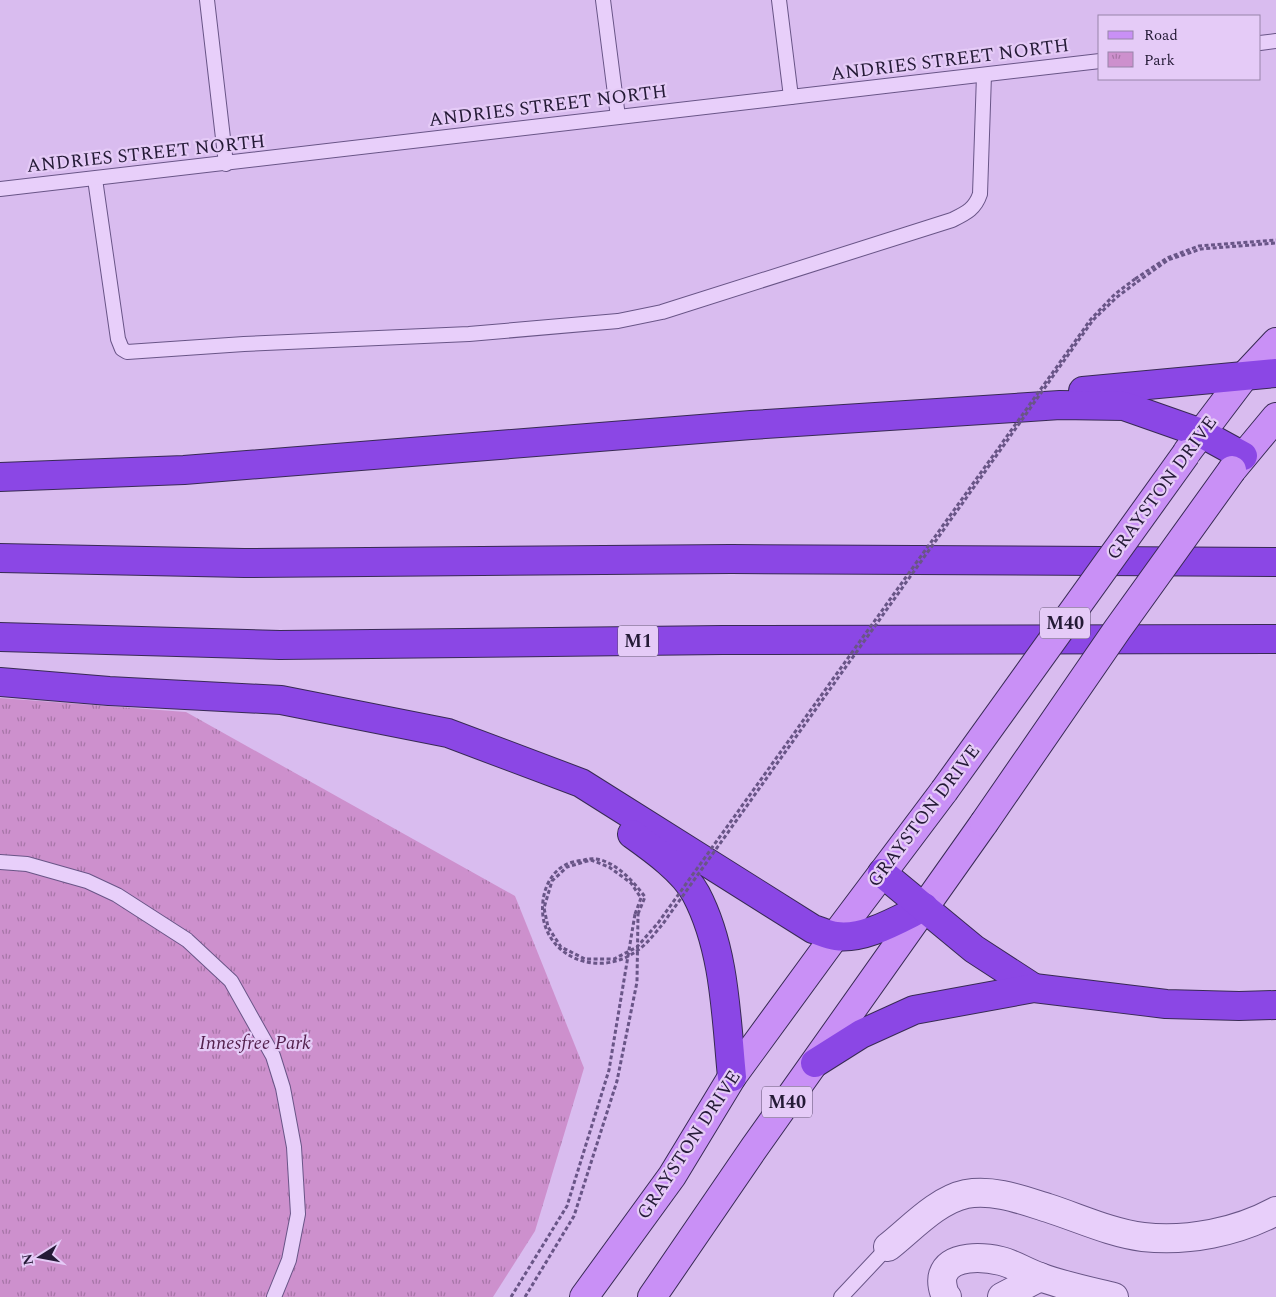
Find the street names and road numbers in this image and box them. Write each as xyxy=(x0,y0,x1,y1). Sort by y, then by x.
street label: ANDRIES STREET NORTH xyxy=(829,31,1071,89)
street label: ANDRIES STREET NORTH xyxy=(427,77,669,135)
street label: ANDRIES STREET NORTH xyxy=(25,127,267,181)
street label: GRAYSTON DRIVE xyxy=(1100,410,1224,566)
road number: M40 xyxy=(1040,608,1090,638)
road number: M1 xyxy=(618,626,658,656)
street label: GRAYSTON DRIVE xyxy=(860,738,988,894)
street label: GRAYSTON DRIVE xyxy=(630,1065,748,1225)
road number: M40 xyxy=(762,1086,812,1118)

